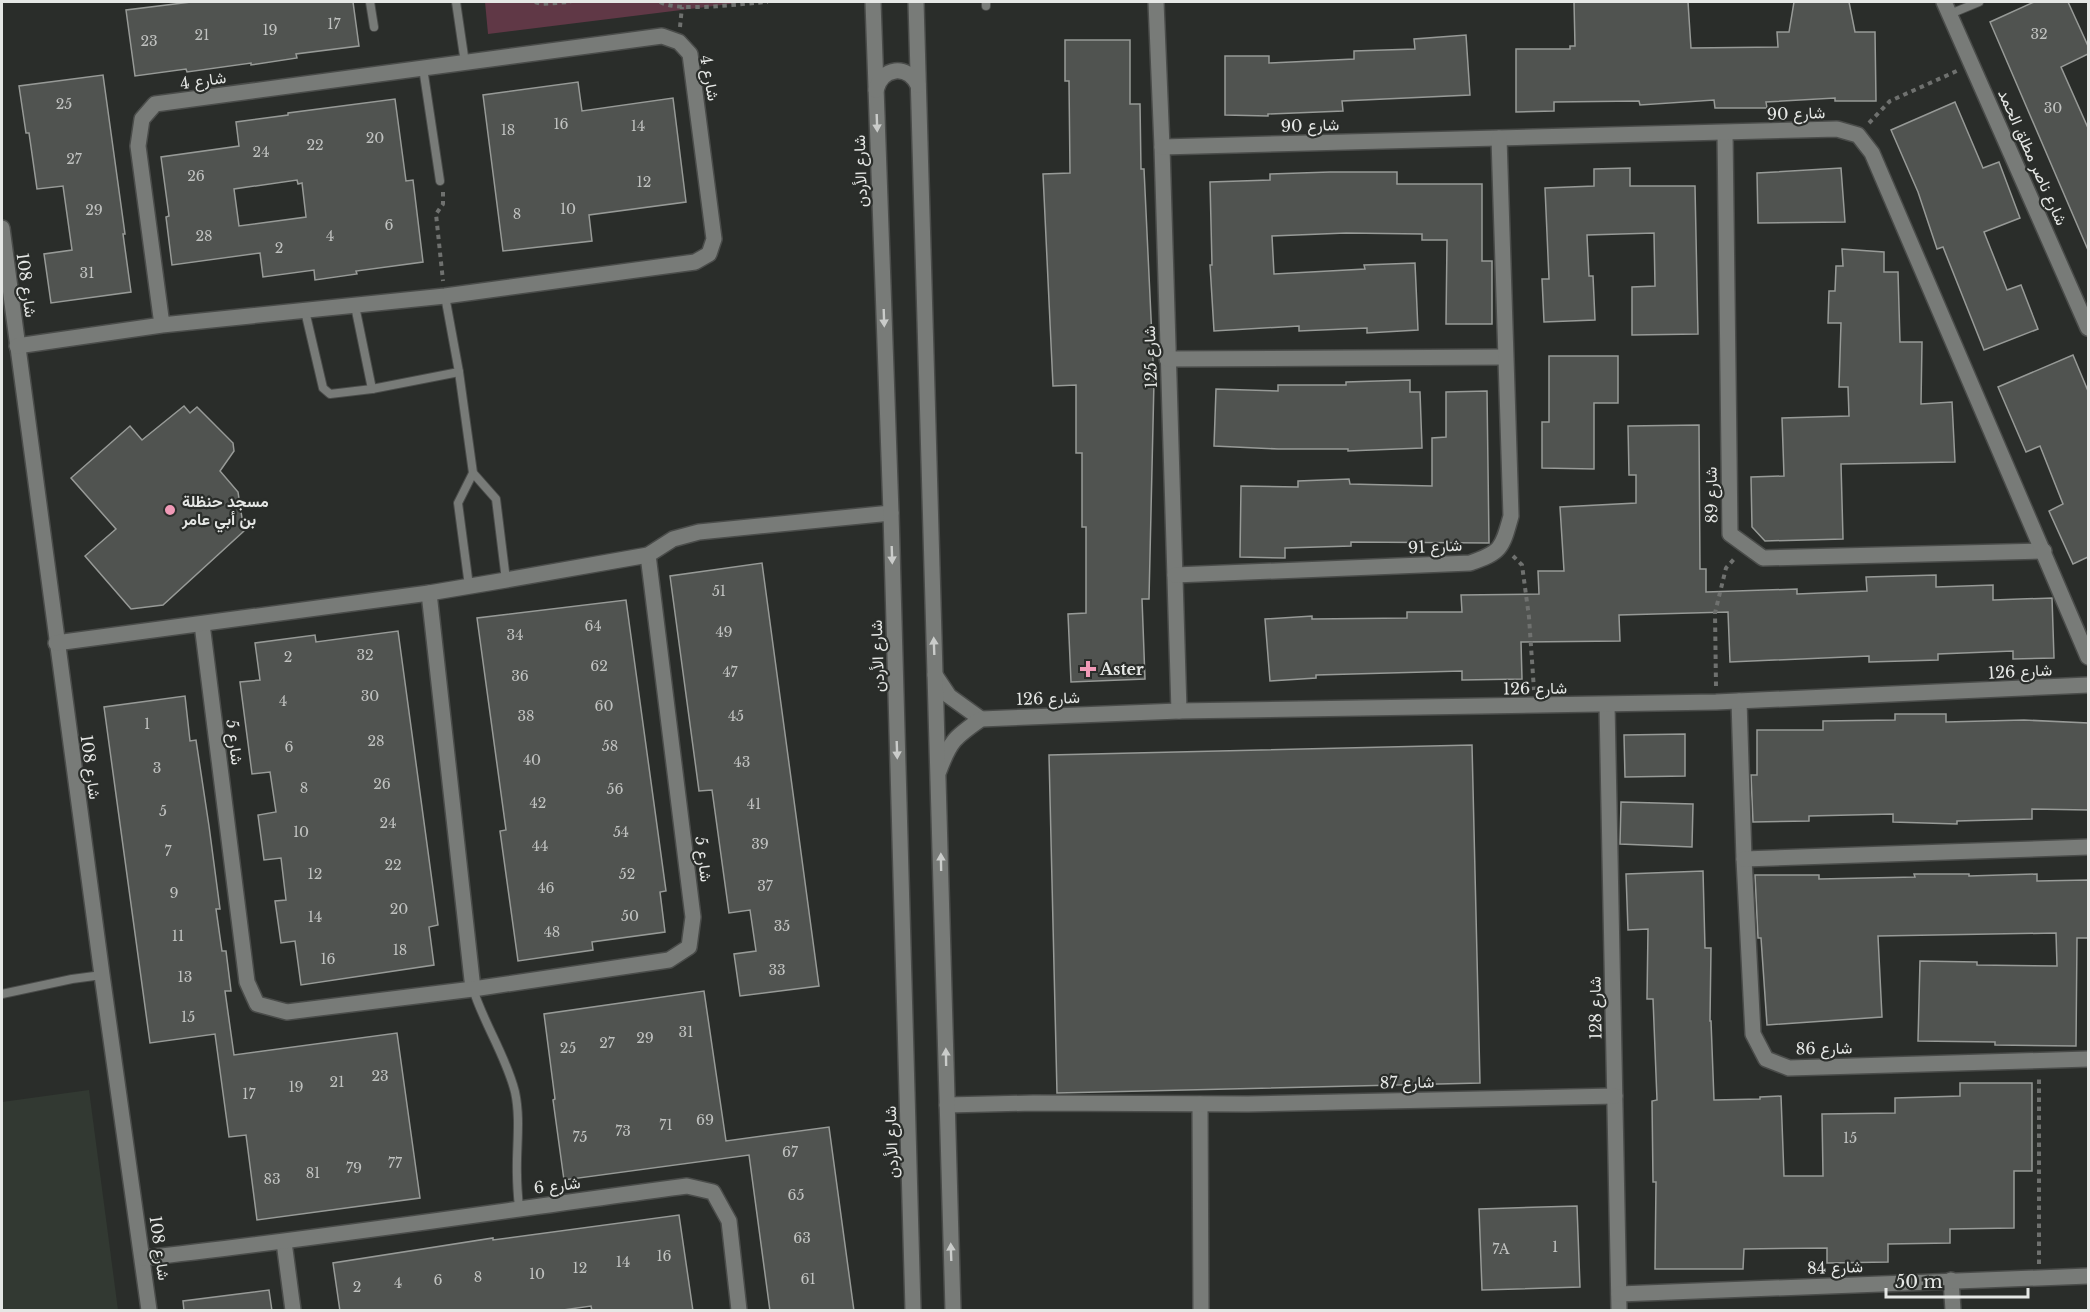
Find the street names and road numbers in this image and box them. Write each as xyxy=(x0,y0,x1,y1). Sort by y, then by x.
street label: شارع 4 xyxy=(694,54,724,103)
street label: شارع 4 xyxy=(179,67,228,95)
street label: شارع ناصر مطلق الحمد xyxy=(1992,86,2072,229)
street label: شارع 90 xyxy=(1766,102,1826,126)
street label: شارع 90 xyxy=(1280,114,1340,138)
street label: شارع الأردن xyxy=(849,134,873,207)
street label: شارع 108 xyxy=(11,251,41,319)
street label: شارع 125 xyxy=(1139,325,1163,389)
street label: شارع 89 xyxy=(1701,466,1723,524)
street label: شارع 91 xyxy=(1407,535,1463,559)
street label: شارع الأردن xyxy=(866,619,890,692)
street label: شارع 126 xyxy=(1987,659,2053,685)
street label: شارع 126 xyxy=(1503,677,1567,701)
street label: شارع 126 xyxy=(1016,687,1080,711)
street label: شارع 5 xyxy=(220,718,248,766)
street label: شارع 108 xyxy=(75,733,105,801)
street label: شارع 5 xyxy=(689,835,717,883)
street label: شارع 128 xyxy=(1584,976,1608,1040)
street label: شارع 86 xyxy=(1795,1038,1853,1060)
street label: شارع 87 xyxy=(1380,1072,1434,1094)
street label: شارع الأردن xyxy=(880,1105,904,1178)
street label: شارع 6 xyxy=(532,1172,582,1200)
street label: شارع 108 xyxy=(144,1214,174,1282)
street label: شارع 84 xyxy=(1807,1256,1863,1280)

